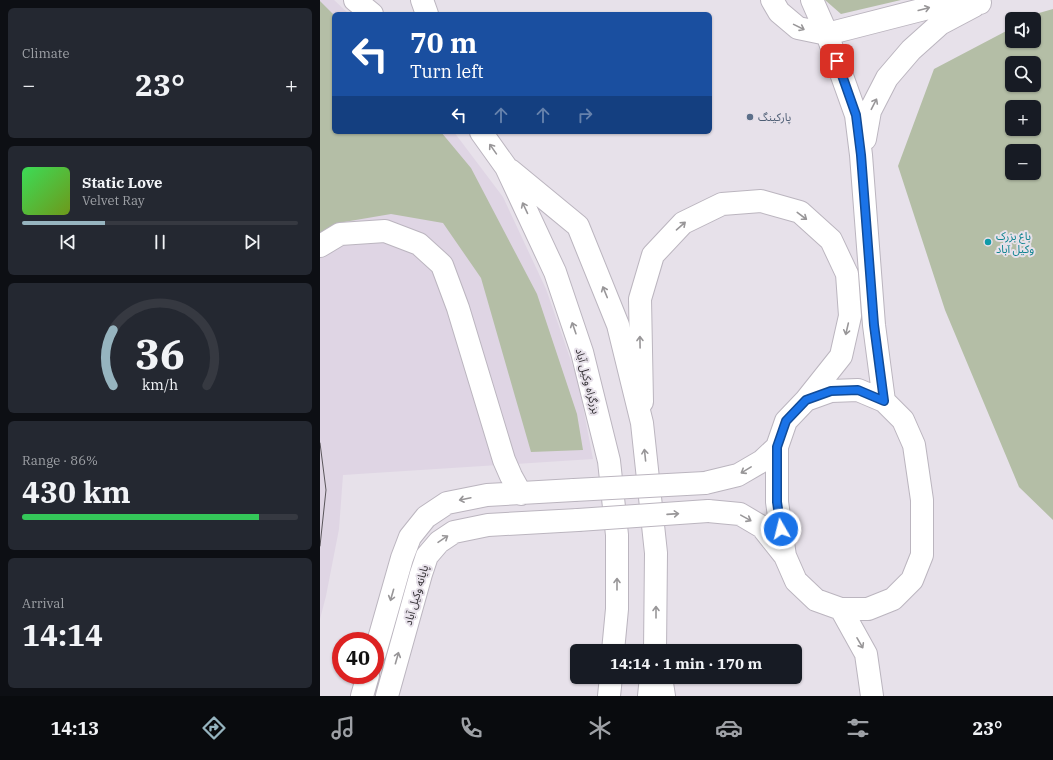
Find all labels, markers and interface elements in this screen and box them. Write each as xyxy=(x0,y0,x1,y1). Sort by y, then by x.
one-way arrow xyxy=(918,5,931,12)
map controls xyxy=(1005,12,1041,180)
button: sound xyxy=(1005,12,1041,48)
text: 70 m xyxy=(410,24,477,61)
one-way arrow xyxy=(793,24,805,31)
icon: left xyxy=(344,28,396,80)
pin xyxy=(820,44,854,78)
text: Climate xyxy=(22,45,69,62)
icon: arrive xyxy=(826,50,848,72)
button: search xyxy=(1005,56,1041,92)
text: Turn left xyxy=(410,60,484,83)
text: 23° xyxy=(135,65,185,104)
text: − xyxy=(22,70,35,99)
text: + xyxy=(285,70,298,99)
one-way arrow xyxy=(871,98,878,110)
button: + xyxy=(1005,100,1041,136)
icon: left xyxy=(448,104,470,126)
icon: ahead xyxy=(490,104,512,126)
icon: ahead xyxy=(532,104,554,126)
icon: right xyxy=(574,104,596,126)
place label: پارکینگ xyxy=(758,110,791,125)
marker: پارکینگ xyxy=(745,112,755,122)
one-way arrow xyxy=(489,144,497,155)
button: − xyxy=(1005,144,1041,180)
text: Static Love xyxy=(82,173,162,192)
text: Velvet Ray xyxy=(82,192,145,209)
one-way arrow xyxy=(521,202,528,214)
one-way arrow xyxy=(797,212,808,220)
one-way arrow xyxy=(676,221,687,230)
place label: باغ بزرک وکیل آباد xyxy=(996,229,1034,256)
icon: previous xyxy=(57,231,79,253)
icon: pause xyxy=(149,231,171,253)
icon: next xyxy=(241,231,263,253)
marker: باغ بزرک وکیل آباد xyxy=(983,237,993,247)
one-way arrow xyxy=(600,286,608,298)
one-way arrow xyxy=(842,322,850,335)
one-way arrow xyxy=(569,323,577,335)
text: 36 xyxy=(135,326,185,380)
one-way arrow xyxy=(637,336,644,349)
street label: بزرگراه وکیل آباد xyxy=(572,347,603,415)
text: km/h xyxy=(142,375,178,394)
one-way arrow xyxy=(642,449,649,462)
text: Range · 86% xyxy=(22,452,98,469)
one-way arrow xyxy=(740,467,752,475)
text: 430 km xyxy=(22,472,131,511)
one-way arrow xyxy=(459,496,472,504)
position arrow xyxy=(760,508,802,550)
one-way arrow xyxy=(666,510,679,517)
one-way arrow xyxy=(740,514,752,522)
one-way arrow xyxy=(438,535,449,543)
street label: پایانه وکیل آباد xyxy=(401,563,432,627)
one-way arrow xyxy=(613,578,621,591)
one-way arrow xyxy=(388,588,395,601)
text: Arrival xyxy=(22,595,64,612)
one-way arrow xyxy=(652,606,660,619)
text: 14:14 xyxy=(22,615,103,654)
speed limit sign: 40 xyxy=(332,632,384,684)
one-way arrow xyxy=(857,637,865,649)
one-way arrow xyxy=(394,652,402,665)
text: 14:14 · 1 min · 170 m xyxy=(610,654,762,673)
icon: directions xyxy=(200,714,228,742)
icon: music xyxy=(329,714,357,742)
icon: phone xyxy=(457,714,485,742)
icon: climate xyxy=(586,714,614,742)
icon: car xyxy=(715,714,743,742)
icon: filters xyxy=(844,714,872,742)
text: 14:13 xyxy=(50,717,99,740)
text: 23° xyxy=(973,717,1003,740)

